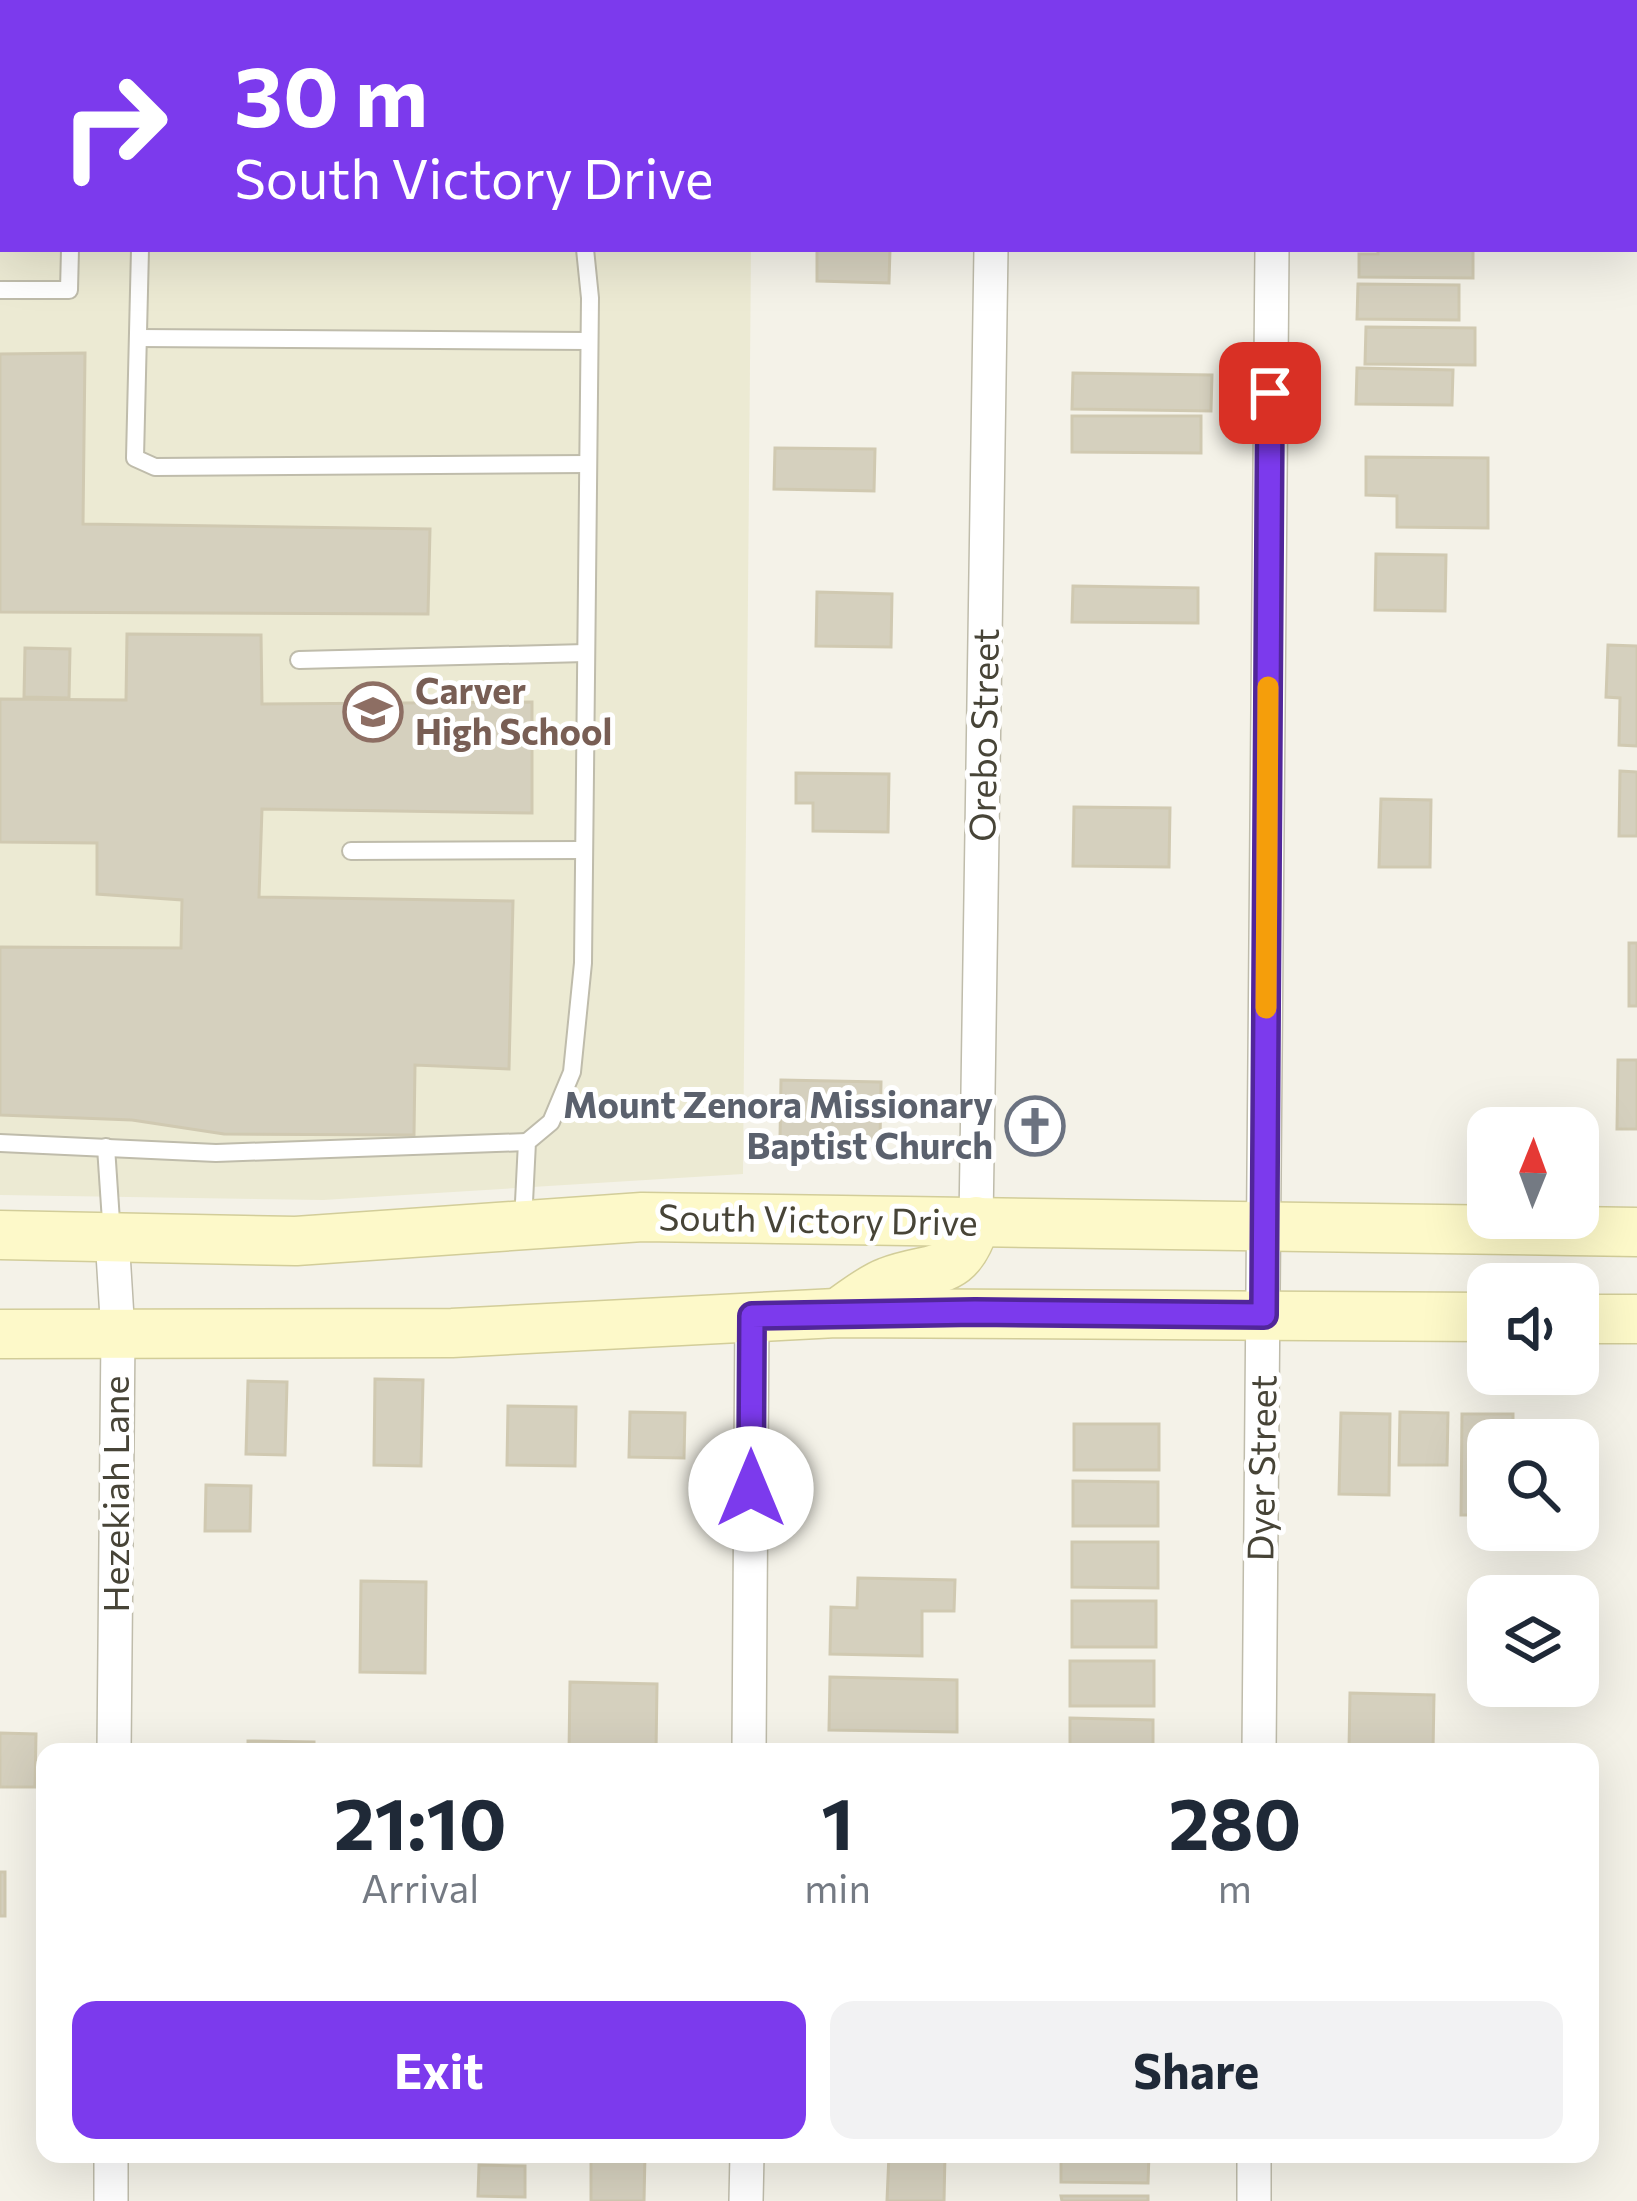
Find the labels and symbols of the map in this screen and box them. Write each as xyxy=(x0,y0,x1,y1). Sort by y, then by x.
pin xyxy=(1219,342,1321,444)
street label: Orebo Street xyxy=(958,628,1006,842)
place label: Carver High School xyxy=(415,667,612,752)
school or university icon: Carver High School xyxy=(342,681,404,743)
place label: Mount Zenora Missionary Baptist Church xyxy=(563,1081,993,1166)
church icon: Mount Zenora Missionary Baptist Church xyxy=(1004,1095,1066,1157)
north arrow xyxy=(1467,1107,1599,1239)
street label: South Victory Drive xyxy=(658,1193,978,1243)
street label: Dyer Street xyxy=(1236,1374,1284,1562)
street label: Hezekiah Lane xyxy=(92,1376,136,1612)
position arrow xyxy=(688,1426,814,1552)

